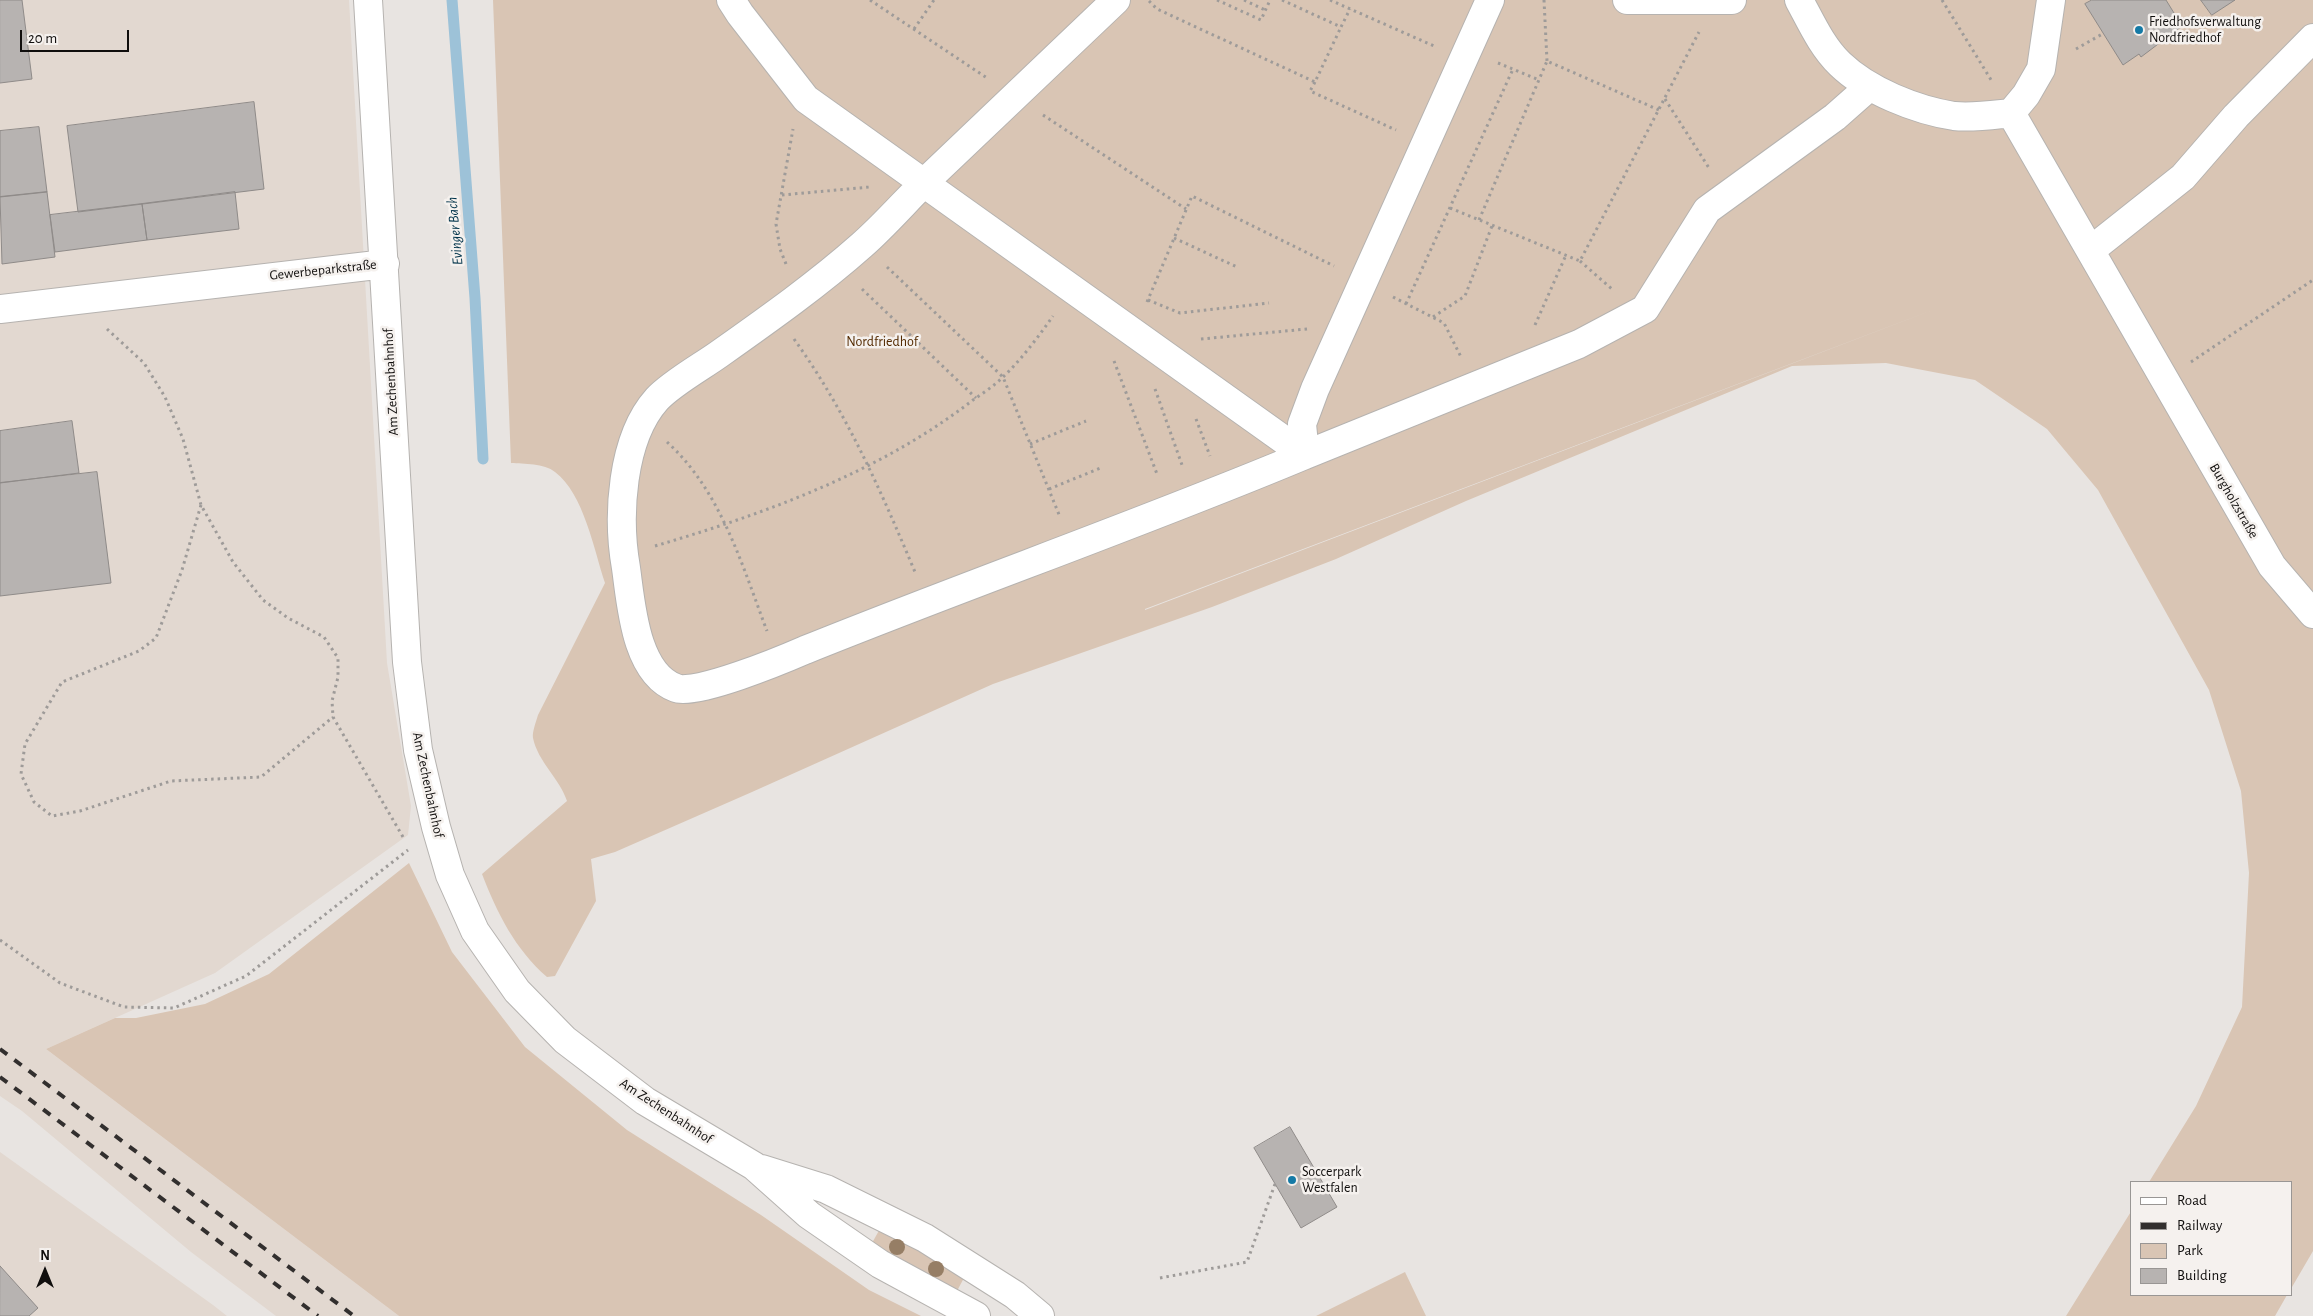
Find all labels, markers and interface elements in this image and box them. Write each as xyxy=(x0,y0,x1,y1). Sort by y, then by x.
place label: Friedhofsverwaltung Nordfriedhof xyxy=(2149,14,2261,46)
scale bar xyxy=(22,20,131,52)
marker: Friedhofsverwaltung Nordfriedhof xyxy=(2133,24,2145,36)
text: 20 m xyxy=(28,31,57,46)
water label: Evinger Bach xyxy=(443,196,467,266)
street label: Gewerbeparkstraße xyxy=(269,256,377,284)
street label: Am Zechenbahnhof xyxy=(380,328,402,436)
park label: Nordfriedhof xyxy=(846,334,918,350)
street label: Burgholzstraße xyxy=(2206,460,2262,542)
street label: Am Zechenbahnhof xyxy=(409,731,447,839)
street label: Am Zechenbahnhof xyxy=(616,1075,716,1147)
place label: Soccerpark Westfalen xyxy=(1302,1164,1361,1196)
marker: Soccerpark Westfalen xyxy=(1286,1174,1298,1186)
legend xyxy=(2130,1181,2293,1296)
text: Road xyxy=(2177,1193,2207,1208)
text: Railway xyxy=(2177,1218,2222,1233)
text: Park xyxy=(2177,1243,2203,1258)
north arrow xyxy=(20,1246,70,1296)
text: N xyxy=(40,1249,50,1263)
text: Building xyxy=(2177,1268,2227,1283)

